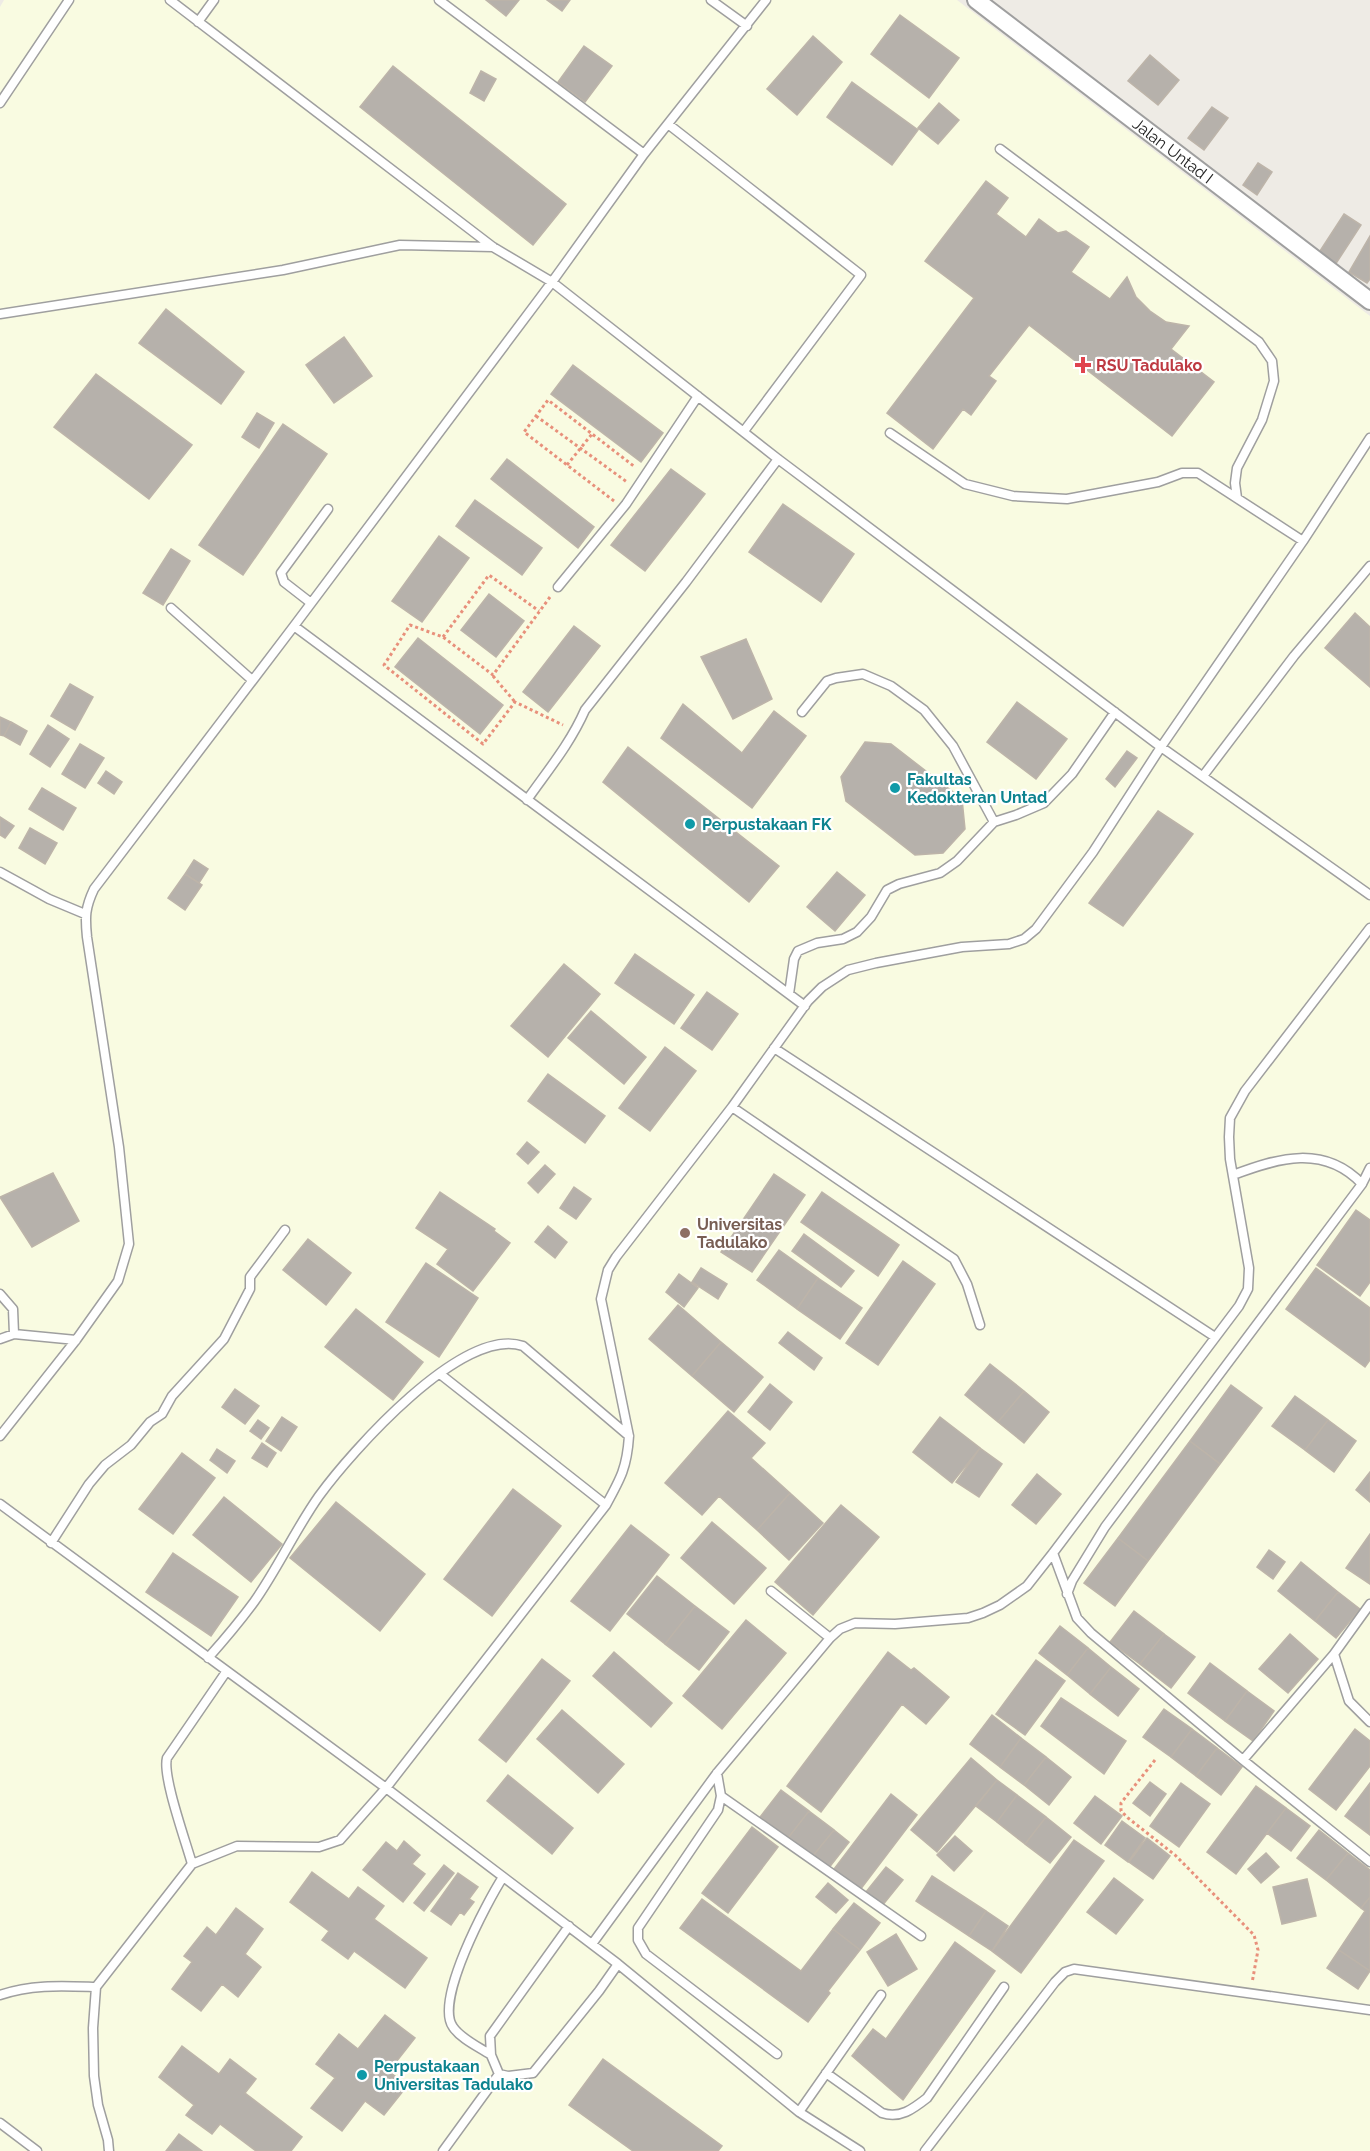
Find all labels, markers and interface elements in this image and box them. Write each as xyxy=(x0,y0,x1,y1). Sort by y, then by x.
street label: Jalan Untad I xyxy=(1129,114,1217,187)
marker: RSU Tadulako xyxy=(1074,356,1092,374)
place label: RSU Tadulako xyxy=(1096,356,1203,375)
place label: Fakultas Kedokteran Untad xyxy=(907,770,1047,807)
marker: Fakultas Kedokteran Untad xyxy=(888,781,902,795)
place label: Perpustakaan FK xyxy=(702,815,832,834)
marker: Perpustakaan FK xyxy=(683,817,697,831)
place label: Universitas Tadulako xyxy=(697,1215,782,1252)
marker: Universitas Tadulako xyxy=(678,1226,692,1240)
place label: Perpustakaan Universitas Tadulako xyxy=(374,2057,533,2094)
marker: Perpustakaan Universitas Tadulako xyxy=(355,2068,369,2082)

